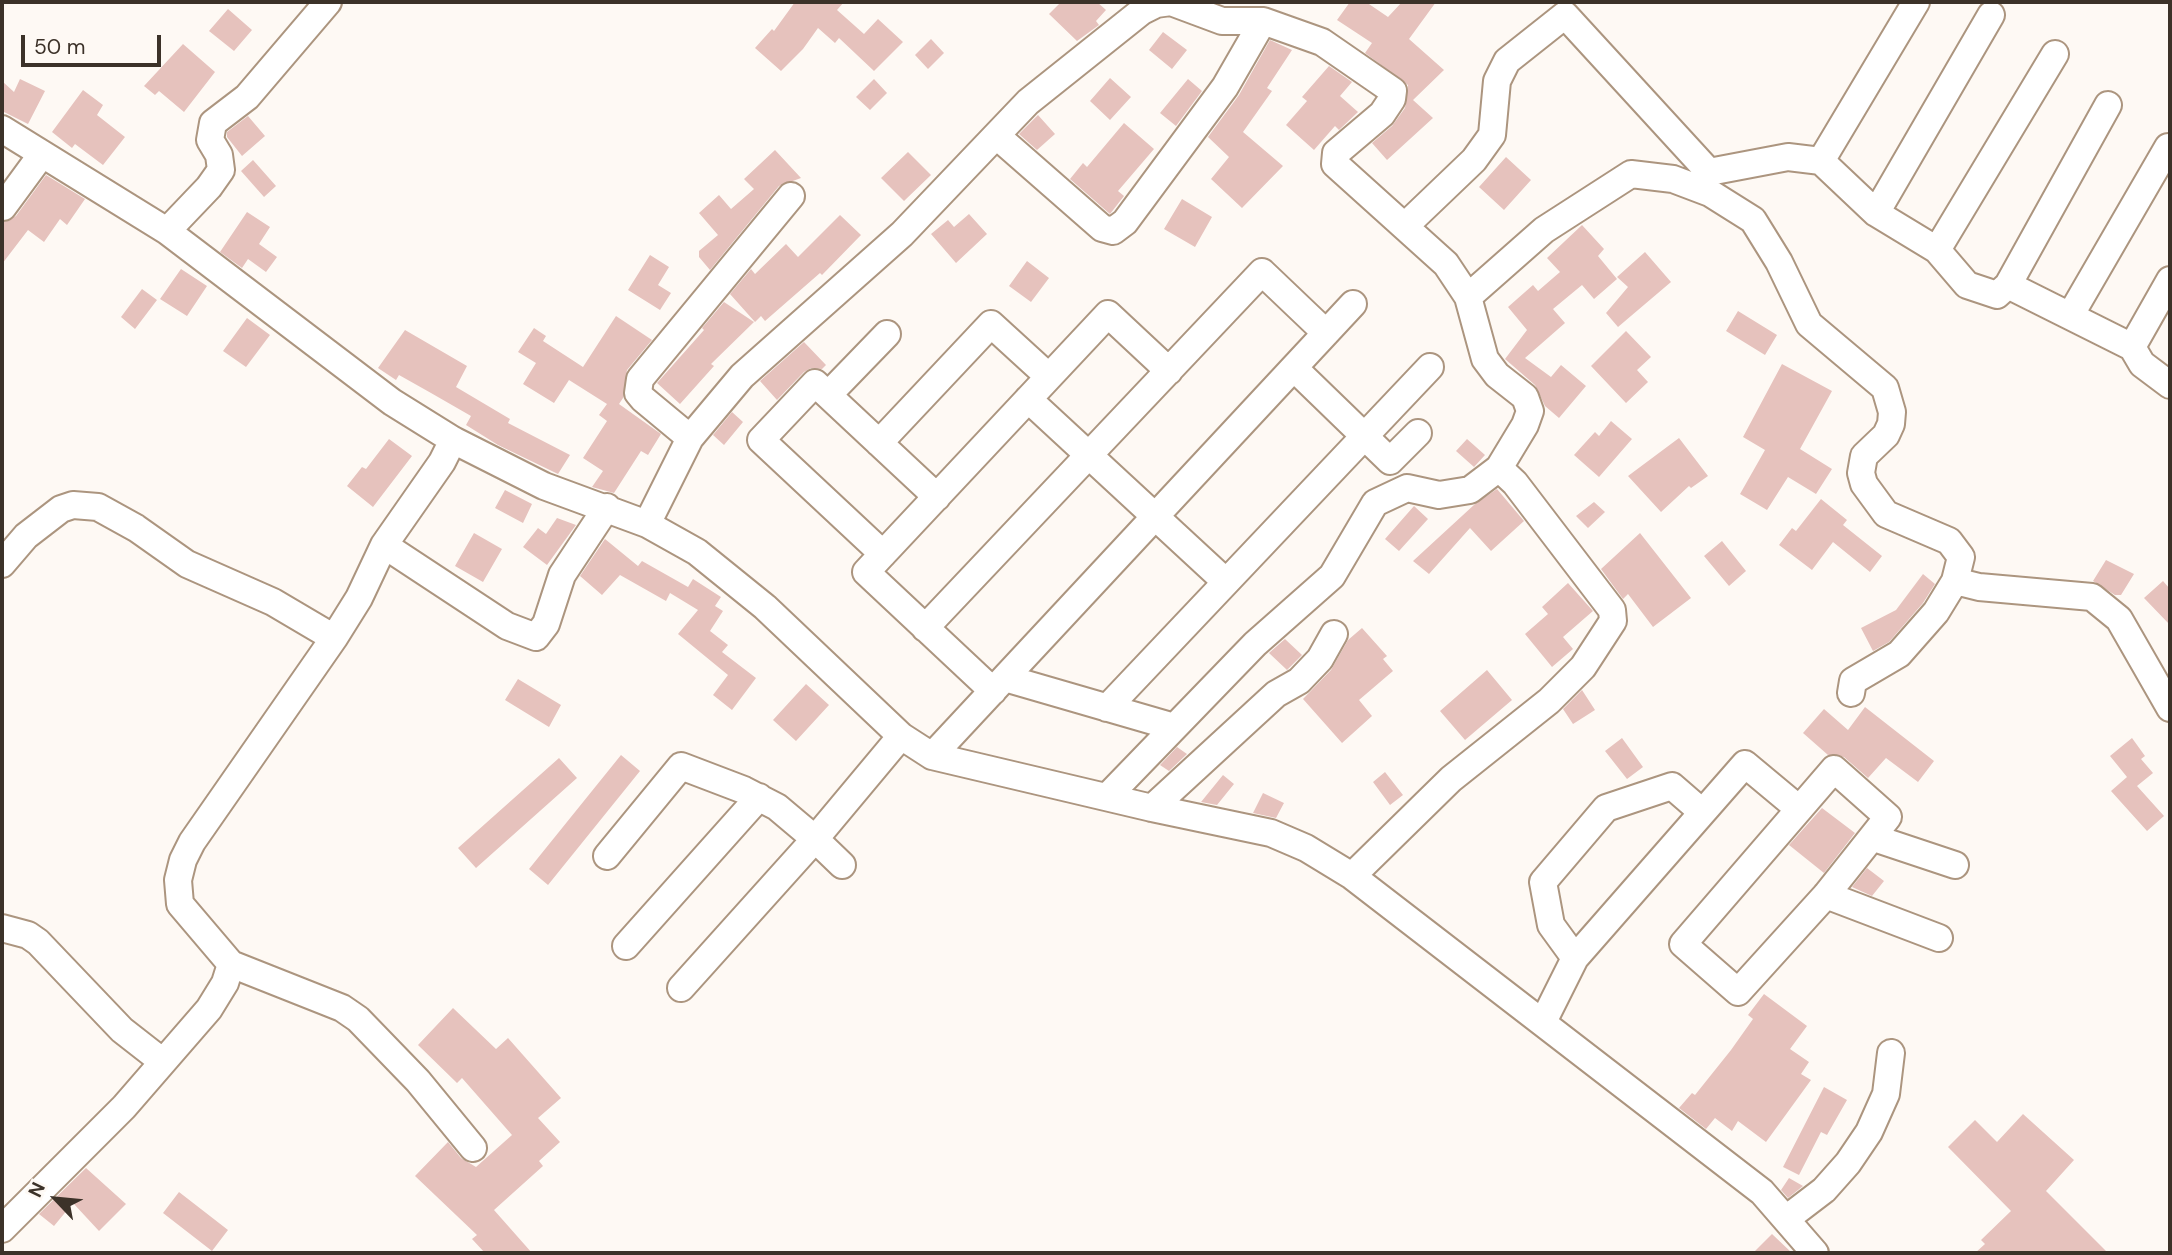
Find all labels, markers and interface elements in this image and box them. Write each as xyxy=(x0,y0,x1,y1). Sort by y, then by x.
scale bar xyxy=(24,21,164,65)
text: 50 m xyxy=(34,33,85,61)
north arrow xyxy=(21,1164,91,1234)
text: N xyxy=(22,1178,51,1201)

